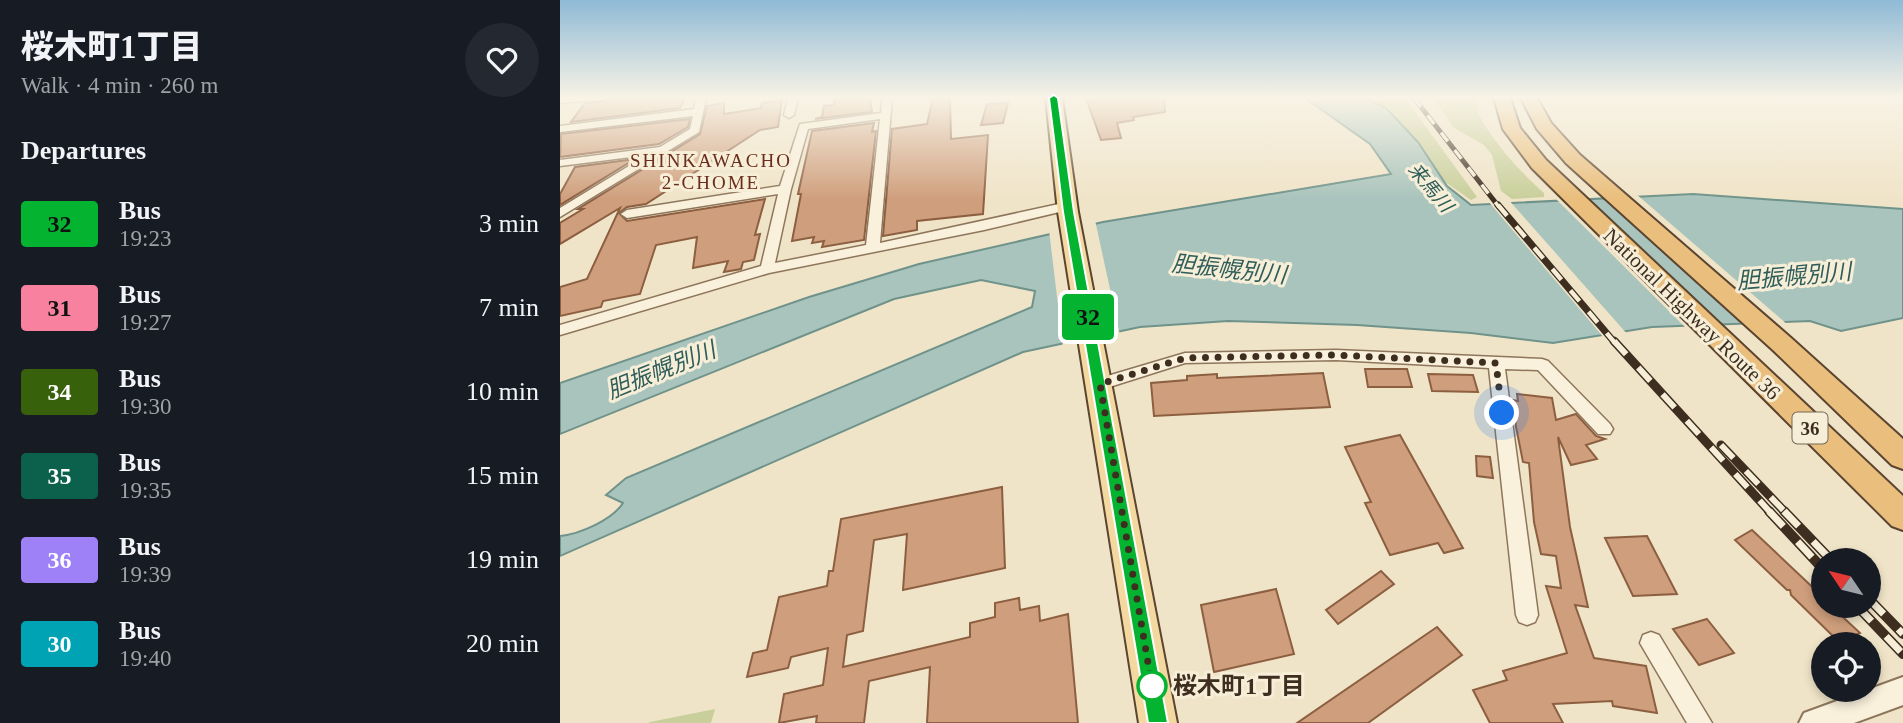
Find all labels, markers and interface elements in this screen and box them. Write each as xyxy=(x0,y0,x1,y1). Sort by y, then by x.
button: heart xyxy=(465,23,539,97)
text: 桜木町1丁目 xyxy=(21,29,203,65)
text: Walk · 4 min · 260 m xyxy=(21,73,218,98)
text: Departures xyxy=(21,136,146,165)
district label: SHINKAWACHO 2-CHOME xyxy=(630,150,792,193)
water label: 来馬川 xyxy=(1404,159,1458,217)
text: Bus xyxy=(119,196,161,225)
text: 3 min xyxy=(479,209,539,238)
text: 32 xyxy=(48,211,72,237)
street label: National Highway Route 36 xyxy=(1599,223,1785,405)
text: 19:23 xyxy=(119,226,171,251)
water label: 胆振幌別川 xyxy=(1170,251,1290,288)
water label: 胆振幌別川 xyxy=(1736,259,1855,294)
text: Bus xyxy=(119,280,161,309)
text: 7 min xyxy=(479,293,539,322)
line badge: 32 xyxy=(1056,294,1120,340)
text: 31 xyxy=(48,295,72,321)
text: 32 xyxy=(1076,304,1100,330)
text: 19:27 xyxy=(119,310,171,335)
water label: 胆振幌別川 xyxy=(603,336,722,404)
text: Bus xyxy=(119,364,161,393)
text: 10 min xyxy=(466,377,539,406)
text: 34 xyxy=(48,379,72,405)
text: 19:30 xyxy=(119,394,171,419)
your location xyxy=(1484,395,1519,430)
road number: 36 xyxy=(1792,412,1828,444)
text: Bus xyxy=(119,448,161,477)
text: 15 min xyxy=(466,461,539,490)
text: 35 xyxy=(48,463,72,489)
text: 19:35 xyxy=(119,478,171,503)
text: Bus xyxy=(119,532,161,561)
text: 19 min xyxy=(466,545,539,574)
text: 36 xyxy=(48,547,72,573)
north arrow xyxy=(1811,548,1881,618)
map controls xyxy=(1811,548,1881,702)
text: 19:39 xyxy=(119,562,171,587)
text: Bus xyxy=(119,616,161,645)
text: 20 min xyxy=(466,629,539,658)
text: 30 xyxy=(48,631,72,657)
button: locate xyxy=(1811,632,1881,702)
text: 19:40 xyxy=(119,646,171,671)
marker: 桜木町1丁目 xyxy=(1137,671,1167,701)
place label: 桜木町1丁目 xyxy=(1173,673,1305,699)

